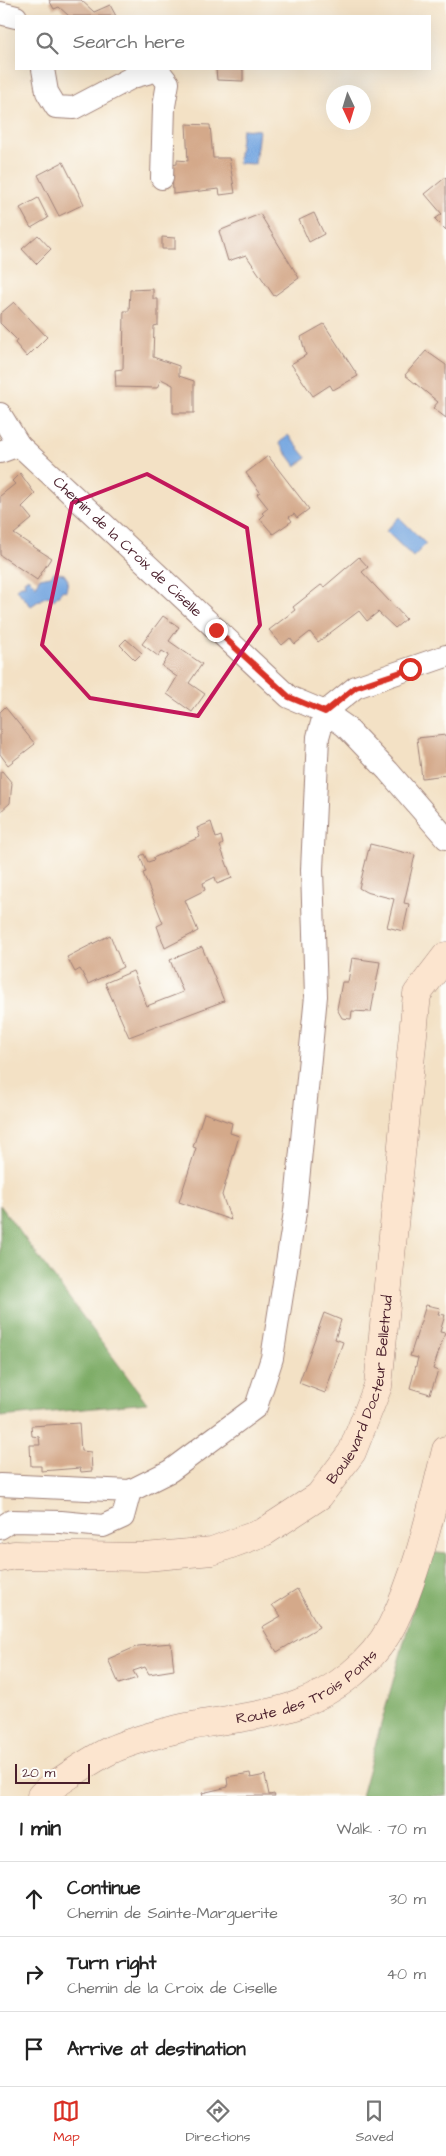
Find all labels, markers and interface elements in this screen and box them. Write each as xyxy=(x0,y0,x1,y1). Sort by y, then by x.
search box xyxy=(15,15,431,70)
icon: search xyxy=(33,29,61,57)
text: Search here xyxy=(73,29,185,56)
north arrow xyxy=(326,85,371,130)
street label: Chemin de la Croix de Ciselle xyxy=(48,471,207,622)
route end xyxy=(205,619,228,642)
route start xyxy=(399,658,422,681)
street label: Boulevard Docteur Belletrud xyxy=(321,1294,398,1488)
street label: Route des Trois Ponts xyxy=(234,1644,382,1729)
scale bar xyxy=(15,1761,90,1784)
text: 20 m xyxy=(22,1763,55,1783)
text: 1 min xyxy=(20,1814,61,1843)
text: Walk · 70 m xyxy=(337,1818,426,1840)
text: Continue xyxy=(67,1875,141,1902)
icon: ahead xyxy=(20,1885,48,1913)
text: 30 m xyxy=(389,1888,426,1910)
text: Chemin de Sainte-Marguerite xyxy=(67,1902,278,1924)
text: Turn right xyxy=(67,1950,156,1977)
icon: right xyxy=(20,1960,48,1988)
text: 40 m xyxy=(386,1963,426,1985)
text: Chemin de la Croix de Ciselle xyxy=(67,1977,277,1999)
icon: arrive xyxy=(20,2035,48,2063)
text: Arrive at destination xyxy=(67,2036,246,2063)
tab: Map xyxy=(52,2097,80,2147)
tab: Directions xyxy=(185,2097,250,2147)
tab: Saved xyxy=(355,2097,394,2147)

